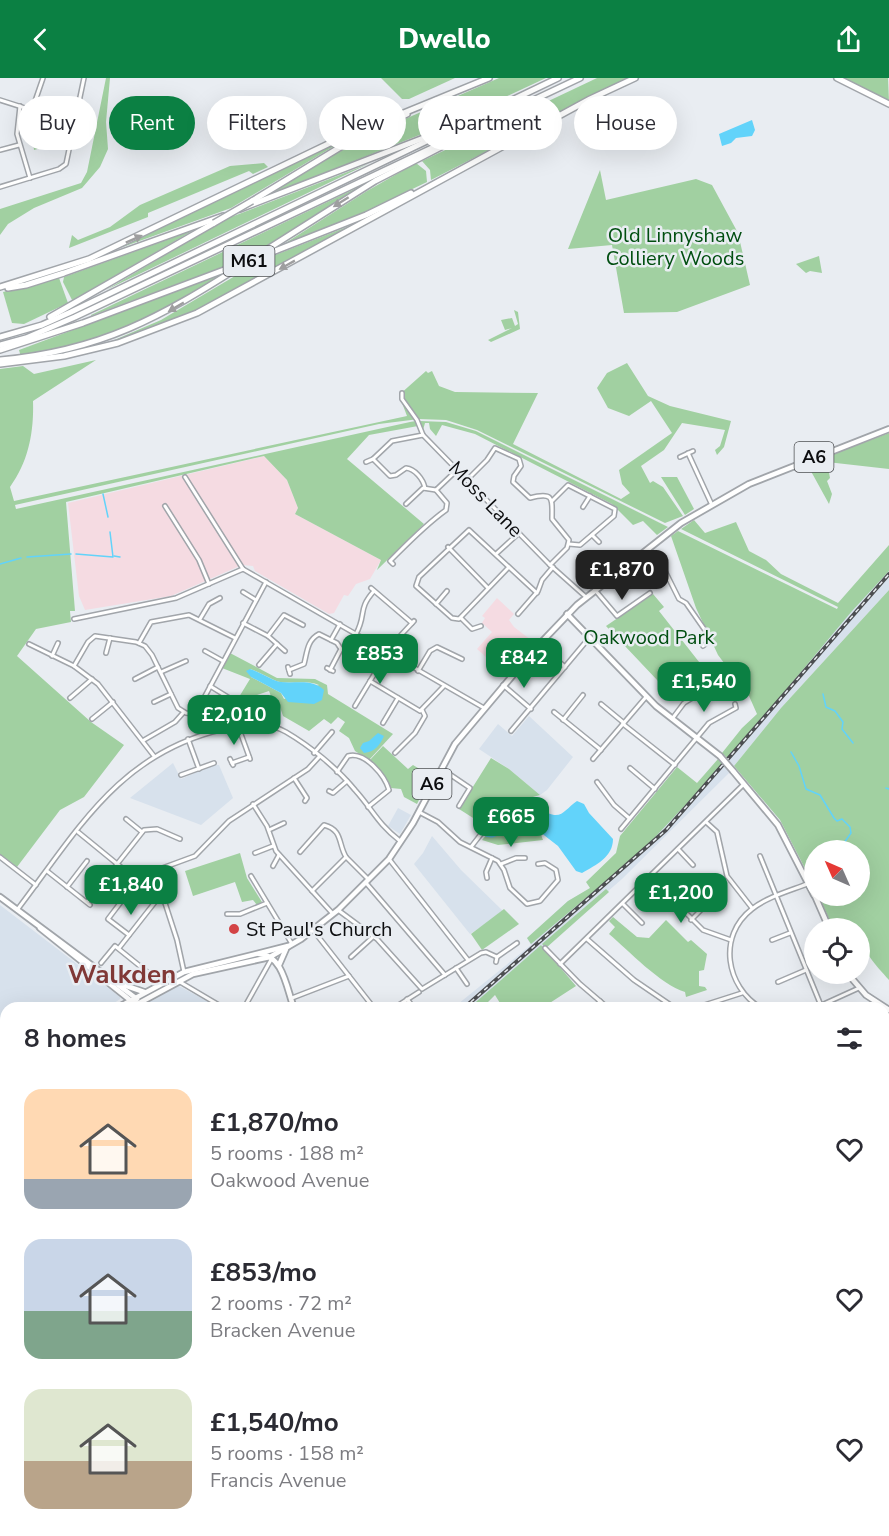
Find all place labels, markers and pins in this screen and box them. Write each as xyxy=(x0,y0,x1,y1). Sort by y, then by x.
pin: £1,870 xyxy=(573,550,671,601)
pin: £853 xyxy=(344,634,416,685)
pin: £842 xyxy=(488,638,560,689)
pin: £1,540 xyxy=(655,662,753,713)
pin: £2,010 xyxy=(185,695,283,746)
pin: £665 xyxy=(475,797,547,848)
pin: £1,840 xyxy=(82,865,180,916)
pin: £1,200 xyxy=(632,873,730,924)
place label: St Paul's Church xyxy=(246,916,392,943)
marker: St Paul's Church xyxy=(227,922,241,936)

